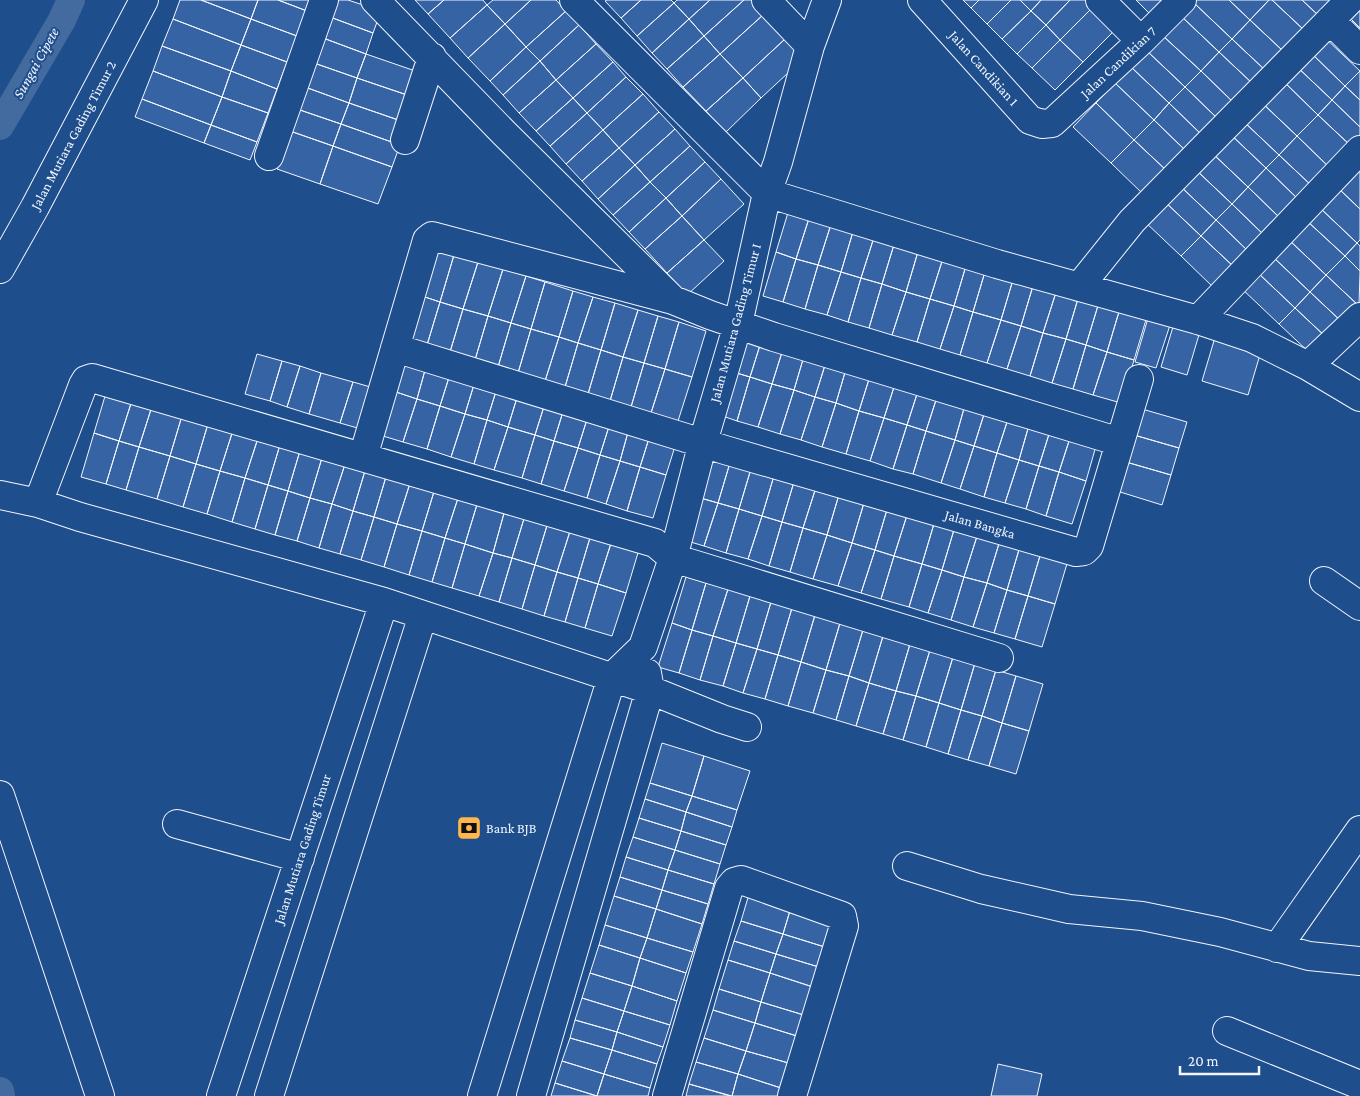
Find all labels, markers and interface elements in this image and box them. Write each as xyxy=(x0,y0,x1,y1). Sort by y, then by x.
street label: Jalan Candikian 7 xyxy=(1075,23,1160,102)
water label: Sungai Cipete xyxy=(10,25,63,102)
street label: Jalan Candikian 1 xyxy=(945,26,1022,109)
street label: Jalan Mutiara Gading Timur 2 xyxy=(26,58,119,214)
street label: Jalan Mutiara Gading Timur I xyxy=(706,242,764,406)
street label: Jalan Bangka xyxy=(941,506,1018,542)
street label: Jalan Mutiara Gading Timur xyxy=(270,772,334,928)
bank icon: Bank BJB xyxy=(456,815,482,841)
place label: Bank BJB xyxy=(486,820,537,836)
scale bar xyxy=(1180,1044,1259,1076)
text: 20 m xyxy=(1188,1053,1219,1069)

